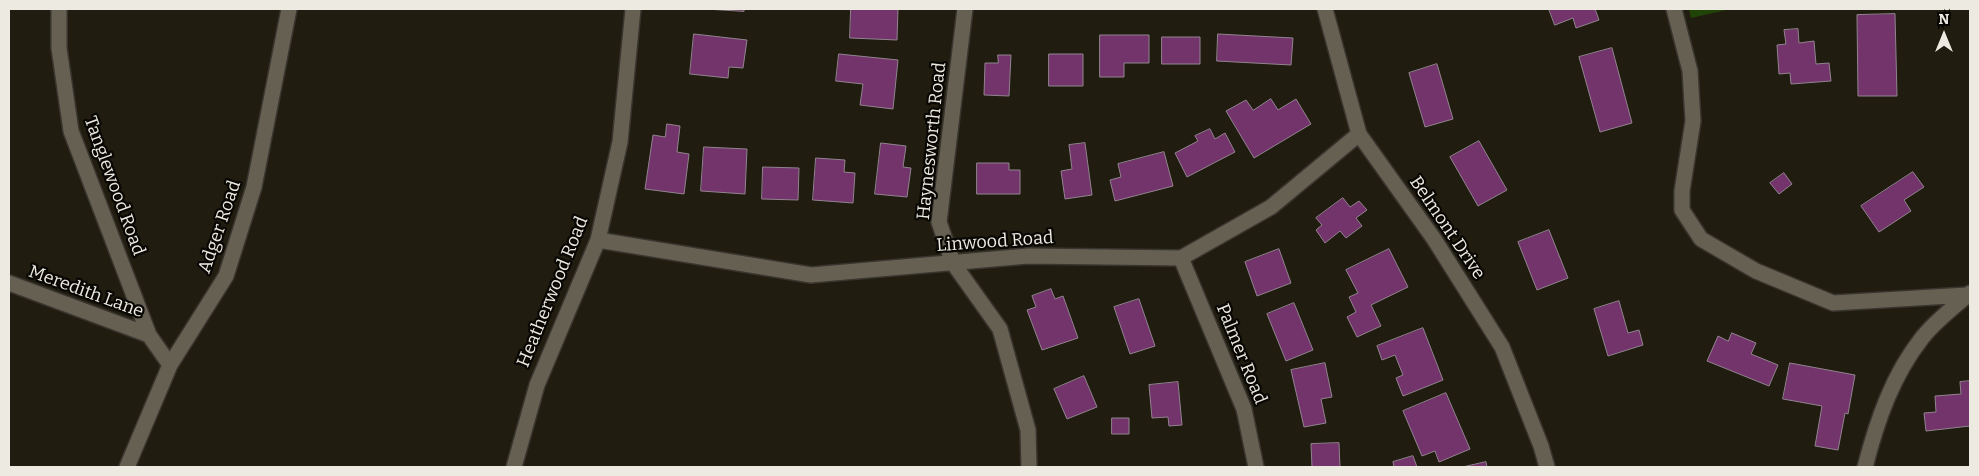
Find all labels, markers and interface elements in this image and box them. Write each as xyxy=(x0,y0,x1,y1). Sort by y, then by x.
north arrow xyxy=(1919,10,1969,60)
text: N xyxy=(1939,11,1949,28)
street label: Haynesworth Road xyxy=(913,61,951,221)
street label: Tanglewood Road xyxy=(79,113,149,259)
street label: Belmont Drive xyxy=(1405,172,1489,284)
street label: Adger Road xyxy=(194,178,246,276)
street label: Heatherwood Road xyxy=(513,214,593,370)
street label: Linwood Road xyxy=(936,227,1054,257)
street label: Meredith Lane xyxy=(25,261,147,323)
street label: Palmer Road xyxy=(1211,301,1271,407)

